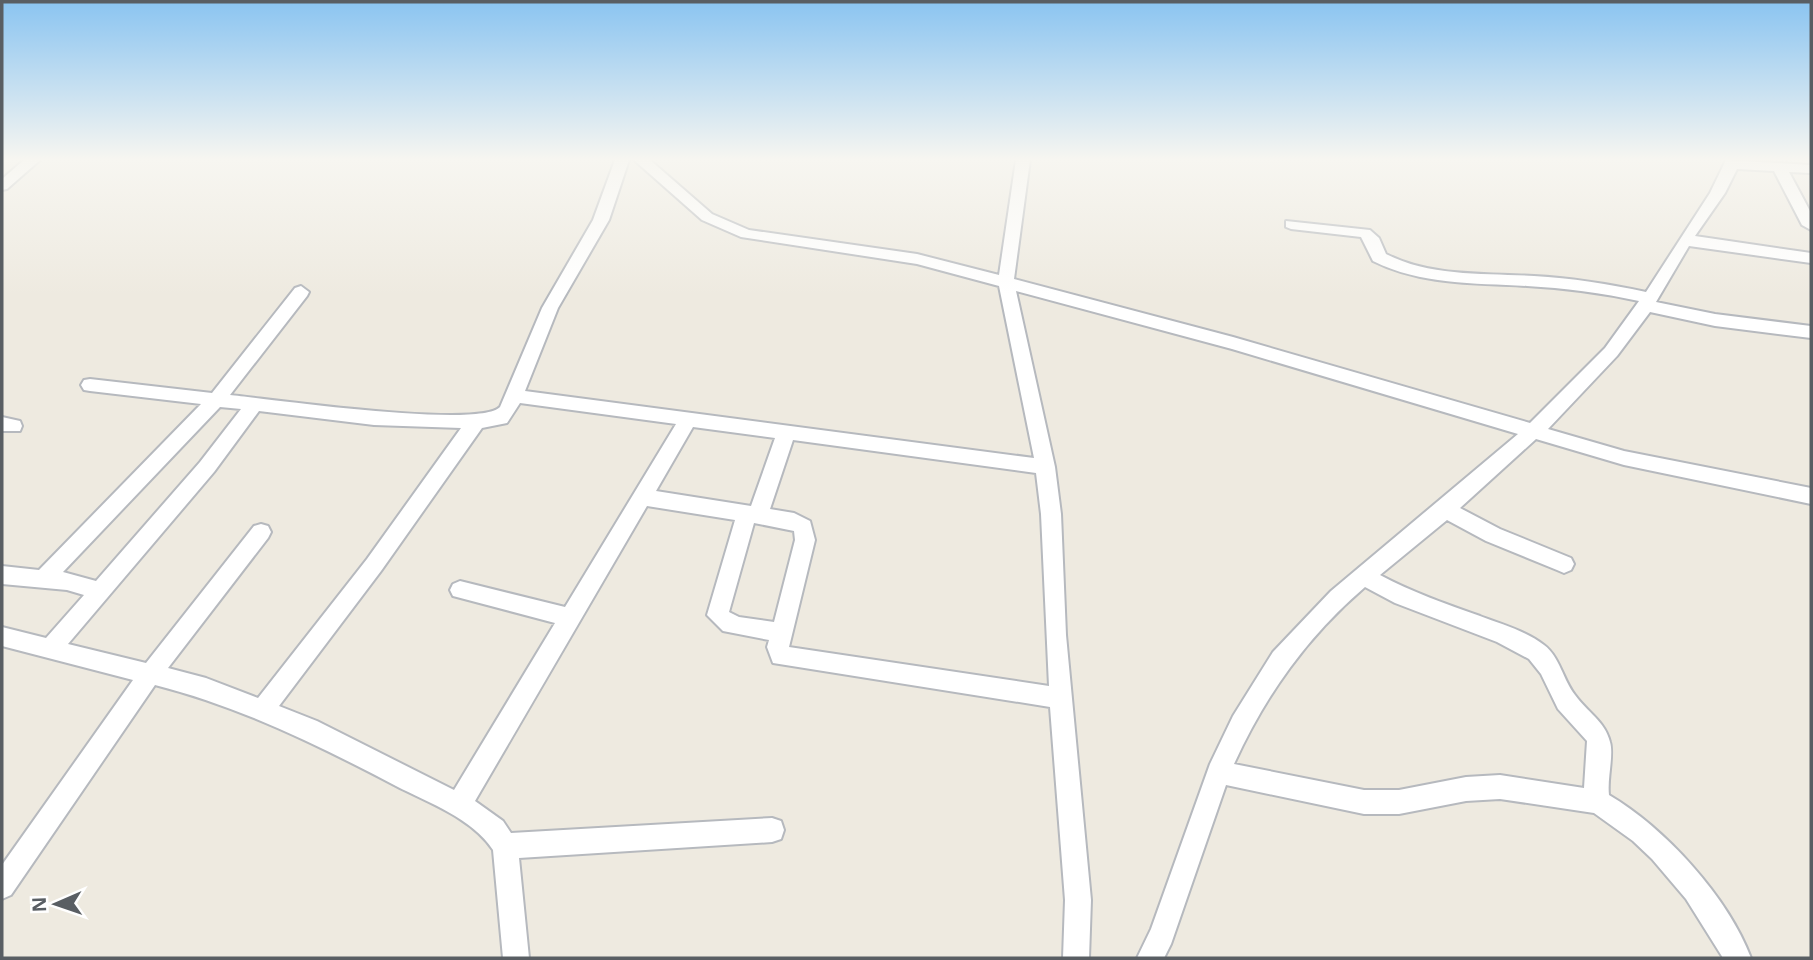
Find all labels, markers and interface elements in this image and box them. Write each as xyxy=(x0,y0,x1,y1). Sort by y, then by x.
north arrow xyxy=(21,869,91,939)
text: N xyxy=(26,896,52,913)

